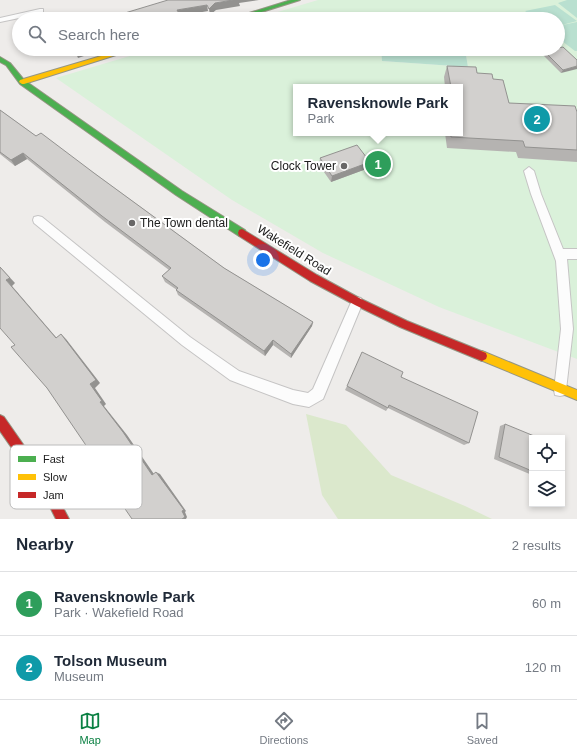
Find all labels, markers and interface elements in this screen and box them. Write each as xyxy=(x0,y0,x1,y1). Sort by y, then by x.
search box xyxy=(12,12,565,56)
icon: search xyxy=(26,23,48,45)
text: Search here xyxy=(58,26,140,43)
popup xyxy=(293,84,463,136)
text: Ravensknowle Park xyxy=(308,94,448,111)
pin: 2 xyxy=(524,104,550,134)
text: Park xyxy=(308,111,334,126)
pin: 1 xyxy=(365,149,391,179)
place label: Clock Tower xyxy=(271,159,336,173)
marker: Clock Tower xyxy=(339,161,349,171)
place label: The Town dental xyxy=(140,216,228,230)
marker: The Town dental xyxy=(127,218,137,228)
street label: Wakefield Road xyxy=(255,222,333,278)
your location xyxy=(253,250,273,270)
map controls xyxy=(529,435,565,507)
button: locate xyxy=(529,435,565,471)
legend xyxy=(10,445,142,509)
text: Fast xyxy=(43,453,64,465)
text: Slow xyxy=(43,471,67,483)
button: layers xyxy=(529,471,565,507)
text: Jam xyxy=(43,489,64,501)
text: Nearby xyxy=(16,535,74,554)
text: 2 results xyxy=(512,538,561,553)
text: Ravensknowle Park xyxy=(54,588,195,605)
text: 1 xyxy=(25,596,33,611)
text: 60 m xyxy=(532,596,561,611)
text: Park · Wakefield Road xyxy=(54,605,184,620)
text: Tolson Museum xyxy=(54,652,167,669)
text: 2 xyxy=(25,660,33,675)
text: 120 m xyxy=(525,660,561,675)
text: Museum xyxy=(54,669,104,684)
tab: Map xyxy=(79,710,101,746)
tab: Directions xyxy=(259,710,308,746)
tab: Saved xyxy=(467,710,498,746)

